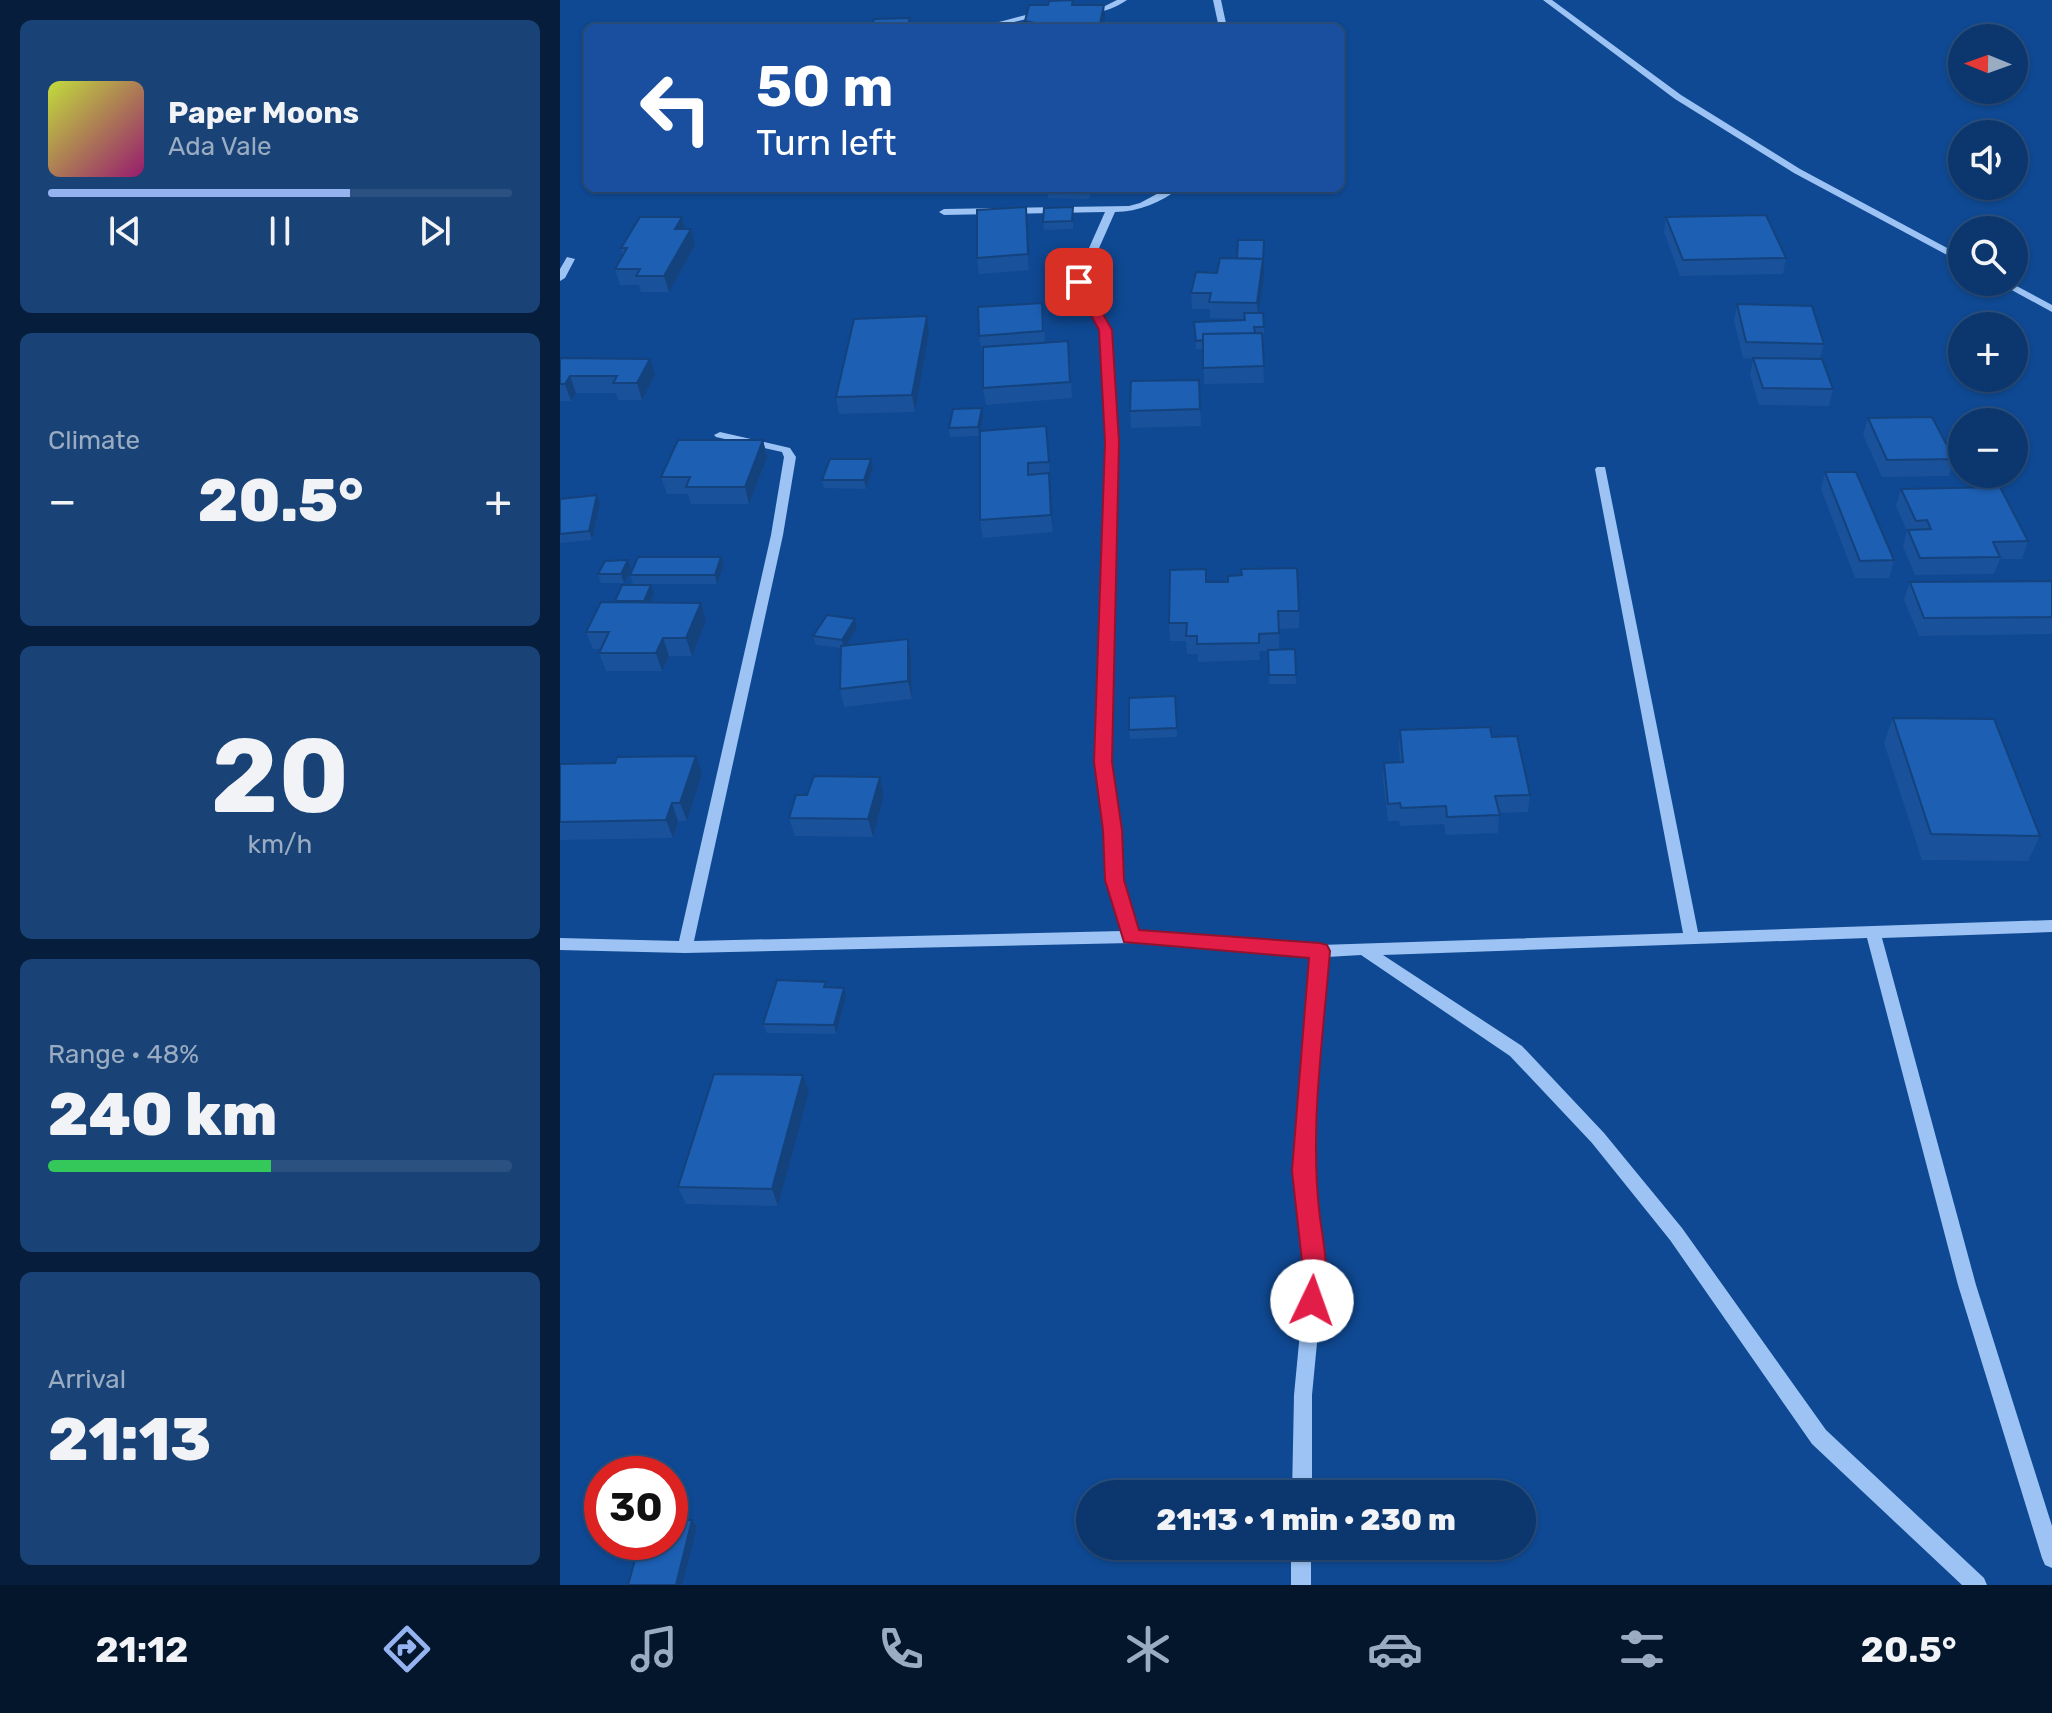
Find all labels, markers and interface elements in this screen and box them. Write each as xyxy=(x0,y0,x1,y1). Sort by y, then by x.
north arrow xyxy=(1948,24,2028,104)
map controls xyxy=(1948,24,2028,488)
text: 50 m xyxy=(756,54,893,120)
icon: left xyxy=(624,56,728,160)
text: Paper Moons xyxy=(168,95,359,131)
button: sound xyxy=(1948,120,2028,200)
text: Turn left xyxy=(756,121,897,164)
text: Ada Vale xyxy=(168,131,272,162)
icon: previous xyxy=(103,209,147,253)
icon: pause xyxy=(258,209,302,253)
icon: next xyxy=(413,209,457,253)
button: search xyxy=(1948,216,2028,296)
pin xyxy=(1045,248,1113,316)
icon: arrive xyxy=(1057,260,1101,304)
button: + xyxy=(1948,312,2028,392)
button: − xyxy=(1948,408,2028,488)
text: Climate xyxy=(48,425,140,456)
text: 20.5° xyxy=(198,465,363,536)
text: − xyxy=(48,475,77,527)
text: + xyxy=(485,475,512,527)
text: 20 xyxy=(211,715,349,838)
text: km/h xyxy=(248,829,312,860)
text: Range · 48% xyxy=(48,1039,199,1070)
text: 240 km xyxy=(48,1079,277,1150)
position arrow xyxy=(1270,1259,1354,1343)
text: Arrival xyxy=(48,1364,126,1395)
text: 21:13 xyxy=(48,1404,211,1475)
speed limit sign: 30 xyxy=(584,1456,688,1560)
text: 21:13 · 1 min · 230 m xyxy=(1156,1502,1456,1538)
icon: directions xyxy=(379,1621,435,1677)
icon: music xyxy=(626,1621,682,1677)
icon: phone xyxy=(873,1621,929,1677)
icon: climate xyxy=(1120,1621,1176,1677)
icon: car xyxy=(1367,1621,1423,1677)
icon: filters xyxy=(1614,1621,1670,1677)
text: 21:12 xyxy=(95,1628,189,1671)
text: 20.5° xyxy=(1861,1628,1956,1671)

